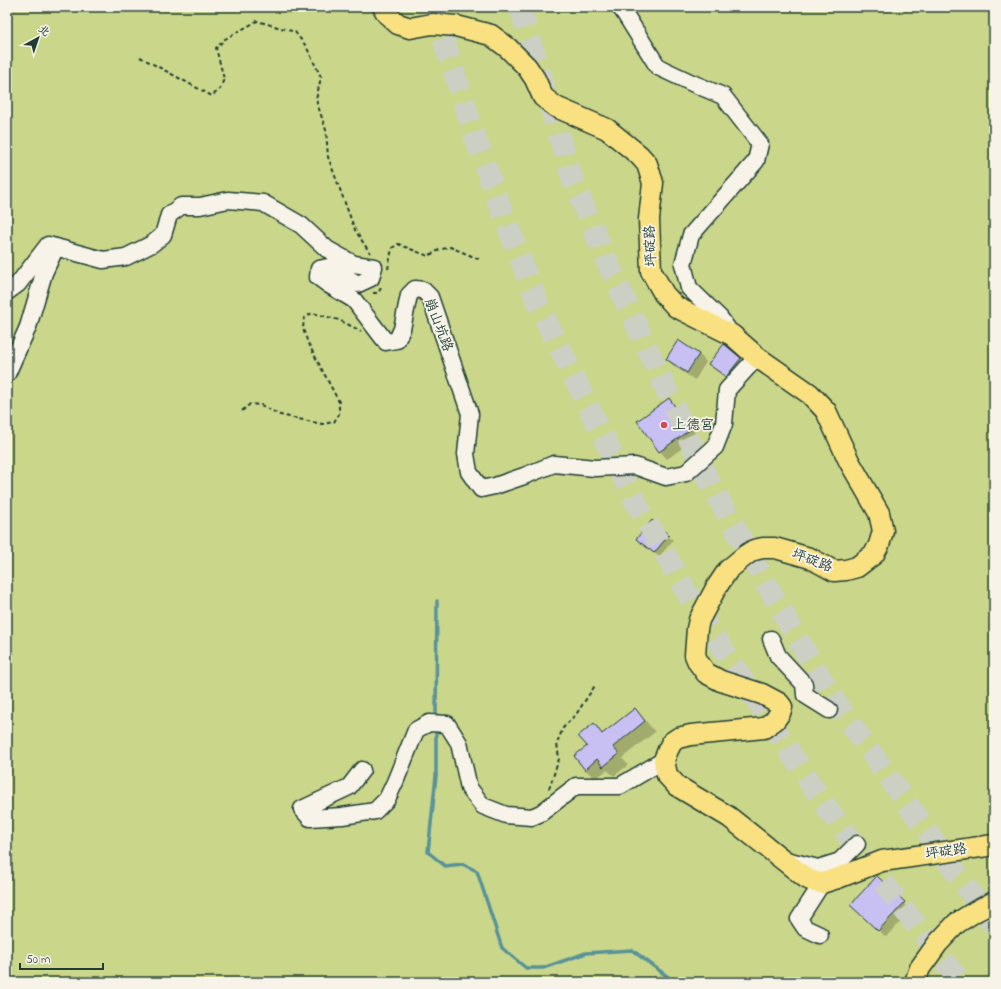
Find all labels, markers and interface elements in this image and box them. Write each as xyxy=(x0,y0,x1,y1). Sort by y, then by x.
north arrow xyxy=(18,18,58,58)
text: 北 xyxy=(34,21,53,41)
street label: 坪碇路 xyxy=(639,224,663,268)
street label: 崩山坑路 xyxy=(418,295,458,355)
place label: 上德宮 xyxy=(672,415,714,436)
marker: 上德宮 xyxy=(659,420,669,430)
street label: 坪碇路 xyxy=(789,544,835,578)
street label: 坪碇路 xyxy=(924,839,968,865)
scale bar xyxy=(20,945,103,971)
text: 50 m xyxy=(26,951,50,969)

